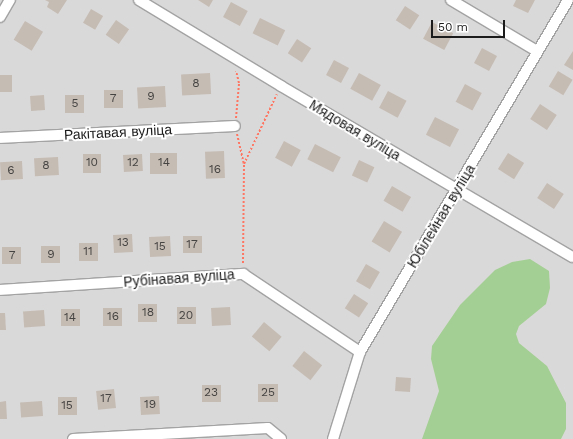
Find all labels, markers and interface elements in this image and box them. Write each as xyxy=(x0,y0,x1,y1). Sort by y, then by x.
scale bar xyxy=(433,12,507,38)
text: 50 m xyxy=(438,20,468,34)
house number: 8 xyxy=(192,77,200,91)
house number: 9 xyxy=(147,90,155,104)
house number: 7 xyxy=(110,92,116,106)
street label: Мядовая вуліца xyxy=(306,96,404,164)
house number: 5 xyxy=(72,97,78,111)
street label: Ракітавая вуліца xyxy=(64,121,172,143)
house number: 10 xyxy=(86,156,98,170)
house number: 12 xyxy=(127,156,139,170)
house number: 14 xyxy=(158,156,170,170)
house number: 8 xyxy=(42,159,50,173)
street label: Юбілейная вуліца xyxy=(403,161,479,271)
house number: 16 xyxy=(209,163,221,177)
house number: 6 xyxy=(7,164,15,178)
house number: 13 xyxy=(117,236,129,250)
house number: 17 xyxy=(186,238,198,252)
house number: 15 xyxy=(154,240,166,254)
house number: 11 xyxy=(83,245,93,259)
house number: 9 xyxy=(47,248,55,262)
house number: 7 xyxy=(9,249,15,263)
street label: Рубінавая вуліца xyxy=(123,266,235,290)
house number: 18 xyxy=(142,306,154,320)
house number: 20 xyxy=(179,309,193,323)
house number: 16 xyxy=(107,310,119,324)
house number: 14 xyxy=(64,311,76,325)
house number: 23 xyxy=(204,386,218,400)
house number: 25 xyxy=(261,386,275,400)
house number: 17 xyxy=(100,392,112,406)
house number: 19 xyxy=(144,398,156,412)
house number: 15 xyxy=(61,399,73,413)

